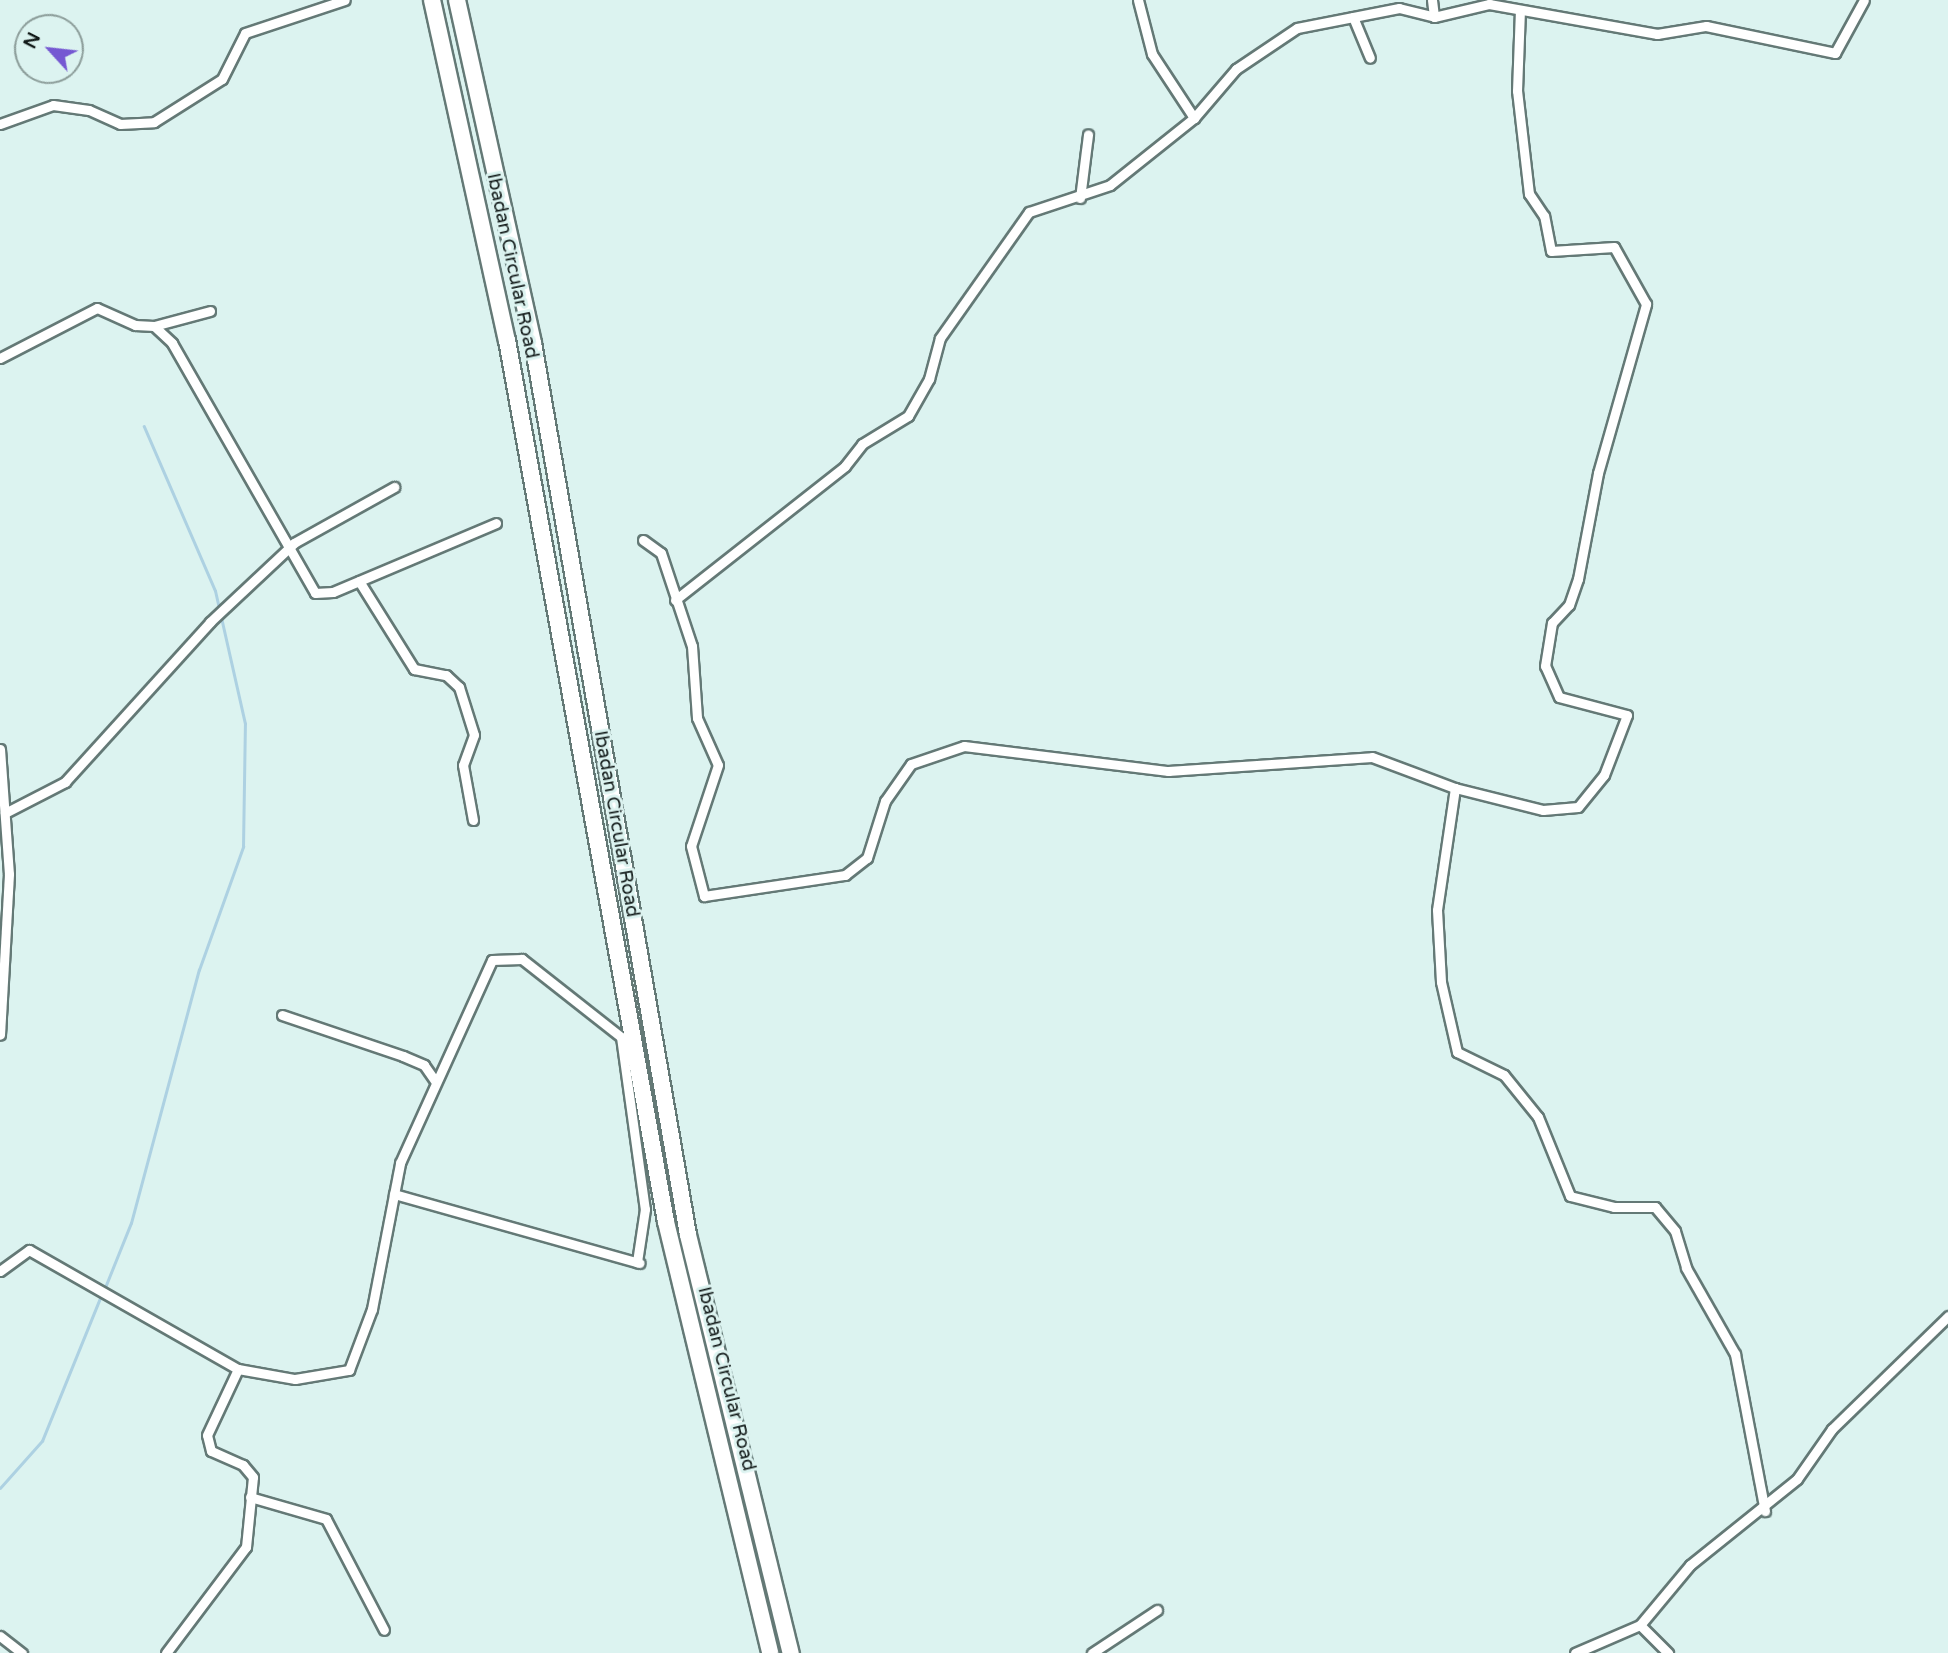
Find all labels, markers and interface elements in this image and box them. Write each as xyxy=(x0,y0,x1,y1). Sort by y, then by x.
north arrow xyxy=(14,14,84,84)
text: N xyxy=(19,29,45,52)
street label: Ibadan Circular Road xyxy=(481,171,543,361)
street label: Ibadan Circular Road xyxy=(588,729,644,919)
street label: Ibadan Circular Road xyxy=(692,1285,760,1473)

